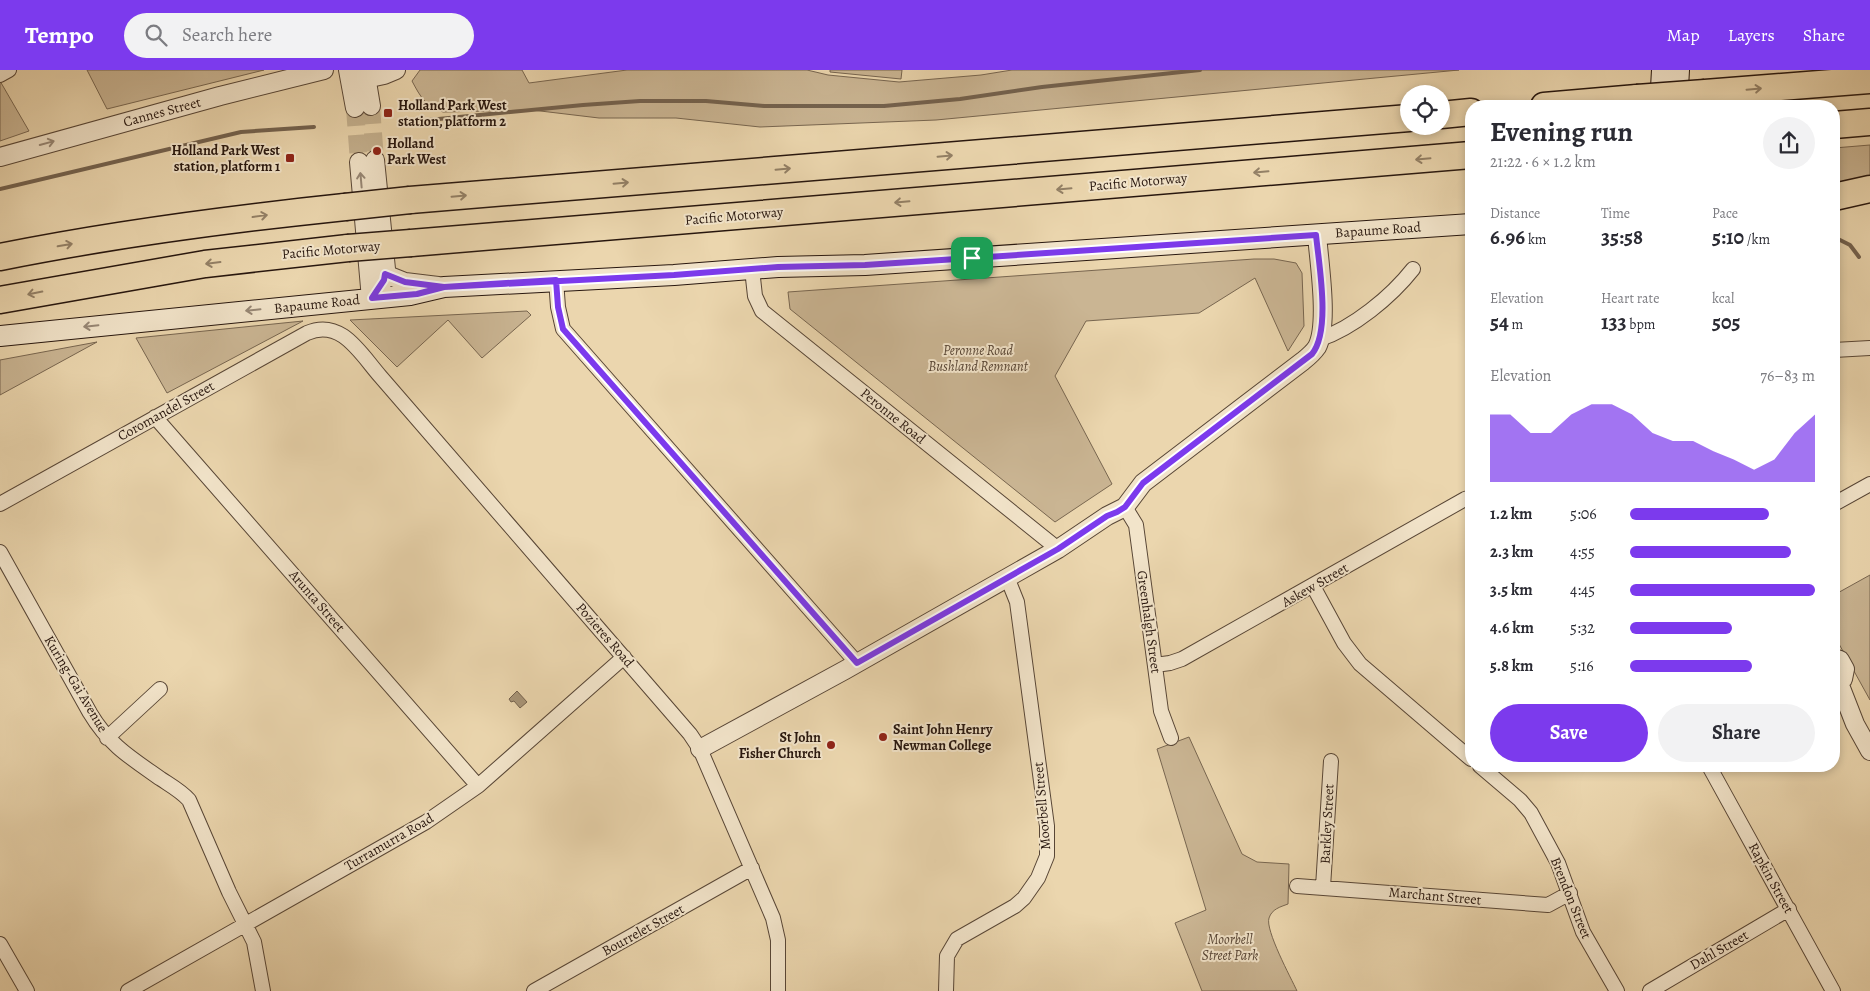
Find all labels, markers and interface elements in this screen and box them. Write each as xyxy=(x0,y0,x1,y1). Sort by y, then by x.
search box xyxy=(124,13,474,58)
text: Tempo xyxy=(25,19,94,51)
icon: search xyxy=(142,21,170,49)
text: Search here xyxy=(182,22,272,48)
text: Map xyxy=(1667,23,1700,47)
text: Layers xyxy=(1728,23,1775,47)
text: Share xyxy=(1803,23,1845,47)
map controls xyxy=(1400,85,1450,135)
button: locate xyxy=(1400,85,1450,135)
one-way arrow xyxy=(1746,85,1762,94)
street label: Cannes Street xyxy=(121,92,203,131)
place label: Holland Park West station, platform 2 xyxy=(398,96,507,131)
marker: Holland Park West station, platform 2 xyxy=(382,107,394,119)
text: Evening run xyxy=(1490,113,1633,151)
button: share xyxy=(1763,117,1815,169)
place label: Holland Park West xyxy=(387,134,447,169)
one-way arrow xyxy=(38,138,54,148)
place label: Holland Park West station, platform 1 xyxy=(171,141,280,176)
marker: Holland Park West xyxy=(371,145,383,157)
one-way arrow xyxy=(937,151,953,161)
text: 21:22 · 6 × 1.2 km xyxy=(1490,151,1596,173)
marker: Holland Park West station, platform 1 xyxy=(284,152,296,164)
one-way arrow xyxy=(1415,154,1431,163)
one-way arrow xyxy=(775,165,791,174)
one-way arrow xyxy=(1253,167,1269,177)
street label: Pacific Motorway xyxy=(1088,168,1189,196)
one-way arrow xyxy=(356,173,365,189)
one-way arrow xyxy=(613,178,629,188)
one-way arrow xyxy=(1056,184,1072,193)
one-way arrow xyxy=(451,191,467,201)
one-way arrow xyxy=(894,197,910,207)
street label: Pacific Motorway xyxy=(684,202,785,230)
text: Distance xyxy=(1490,204,1540,223)
text: Time xyxy=(1601,204,1630,223)
text: Pace xyxy=(1712,204,1738,223)
one-way arrow xyxy=(252,211,268,221)
street label: Bapaume Road xyxy=(1334,217,1422,242)
text: 6.96 xyxy=(1490,223,1525,251)
text: 35:58 xyxy=(1601,223,1643,251)
text: 5:10 xyxy=(1712,223,1744,251)
text: km xyxy=(1525,230,1547,249)
text: /km xyxy=(1744,230,1770,249)
street label: Pacific Motorway xyxy=(281,236,382,264)
pin xyxy=(951,237,993,279)
one-way arrow xyxy=(57,240,73,250)
icon: arrive xyxy=(958,244,986,272)
one-way arrow xyxy=(205,258,221,268)
one-way arrow xyxy=(27,289,43,298)
text: Elevation xyxy=(1490,289,1544,308)
text: Heart rate xyxy=(1601,289,1659,308)
text: kcal xyxy=(1712,289,1734,308)
street label: Bapaume Road xyxy=(273,290,361,318)
one-way arrow xyxy=(245,305,261,315)
text: 54 xyxy=(1490,308,1509,336)
text: 133 xyxy=(1601,308,1627,336)
text: 505 xyxy=(1712,308,1741,336)
text: m xyxy=(1509,315,1523,334)
text: bpm xyxy=(1627,315,1656,334)
one-way arrow xyxy=(84,321,100,331)
park label: Peronne Road Bushland Remnant xyxy=(928,341,1029,376)
text: Elevation xyxy=(1490,365,1551,387)
text: 76–83 m xyxy=(1760,365,1815,387)
street label: Coromandel Street xyxy=(114,376,218,445)
street label: Peronne Road xyxy=(856,384,930,449)
text: 1.2 km xyxy=(1490,503,1532,525)
text: 5:06 xyxy=(1570,503,1597,525)
text: 2.3 km xyxy=(1490,541,1533,563)
text: 4:55 xyxy=(1570,541,1595,563)
street label: Askew Street xyxy=(1277,558,1352,612)
street label: Arunta Street xyxy=(284,565,350,637)
street label: Greenhalgh Street xyxy=(1132,569,1166,675)
text: 3.5 km xyxy=(1490,579,1533,601)
text: 4:45 xyxy=(1570,579,1595,601)
street label: Pozieres Road xyxy=(572,599,639,672)
text: 4.6 km xyxy=(1490,617,1534,639)
text: 5:32 xyxy=(1570,617,1595,639)
street label: Kuring-Gai Avenue xyxy=(40,632,112,736)
text: 5.8 km xyxy=(1490,655,1533,677)
text: 5:16 xyxy=(1570,655,1594,677)
button: Save xyxy=(1490,704,1648,762)
button: Share xyxy=(1658,704,1815,762)
place label: Saint John Henry Newman College xyxy=(893,720,993,755)
place label: St John Fisher Church xyxy=(739,728,821,763)
marker: Saint John Henry Newman College xyxy=(877,731,889,743)
marker: St John Fisher Church xyxy=(825,739,837,751)
street label: Moorbell Street xyxy=(1029,761,1055,851)
street label: Barkley Street xyxy=(1315,783,1339,865)
street label: Turramurra Road xyxy=(341,808,438,875)
street label: Rapkin Street xyxy=(1744,839,1798,917)
street label: Brendon Street xyxy=(1546,854,1596,942)
street label: Marchant Street xyxy=(1388,882,1482,910)
street label: Bourrelet Street xyxy=(599,899,688,960)
street label: Dahl Street xyxy=(1686,925,1752,974)
park label: Moorbell Street Park xyxy=(1202,930,1258,965)

